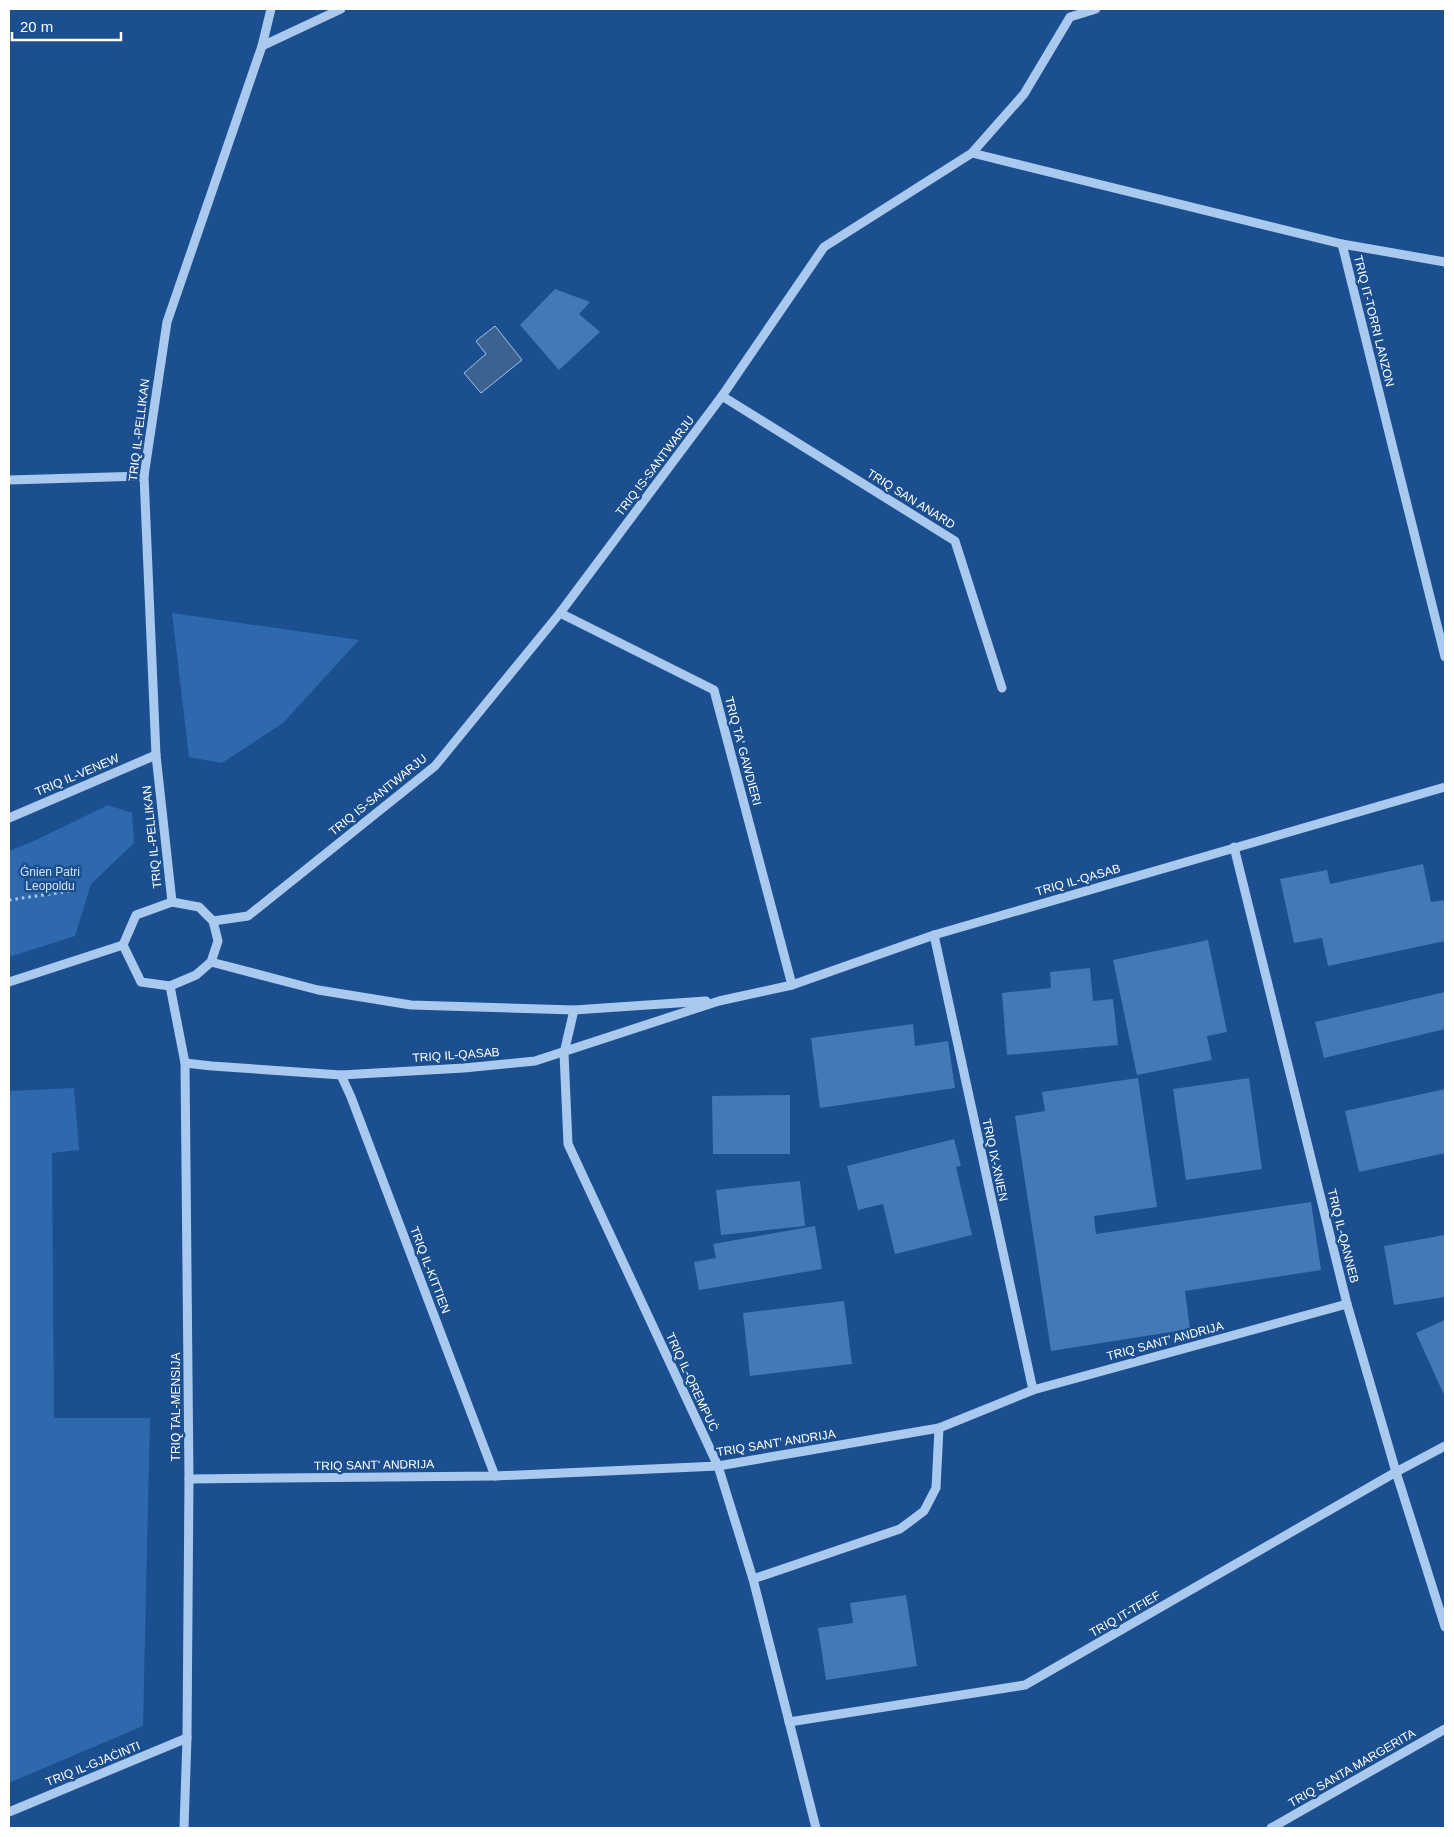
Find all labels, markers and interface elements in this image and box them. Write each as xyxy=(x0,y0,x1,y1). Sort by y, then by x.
scale bar xyxy=(12,10,121,42)
text: 20 m xyxy=(20,18,53,35)
street label: TRIQ IT-TORRI LANZON xyxy=(1351,254,1397,388)
street label: TRIQ IL-PELLIKAN xyxy=(126,378,152,482)
street label: TRIQ IS-SANTWARJU xyxy=(613,413,697,519)
street label: TRIQ SAN ANARD xyxy=(864,466,958,532)
street label: TRIQ TA' GAWDIERI xyxy=(722,695,764,807)
street label: TRIQ IL-VENEW xyxy=(33,751,122,799)
street label: TRIQ IS-SANTWARJU xyxy=(326,751,430,839)
street label: TRIQ IL-PELLIKAN xyxy=(140,785,164,889)
street label: TRIQ IL-QASAB xyxy=(1034,861,1122,899)
park label: Ġnien Patri Leopoldu xyxy=(20,865,80,893)
street label: TRIQ IL-QASAB xyxy=(412,1045,500,1065)
street label: TRIQ IX-XNIEN xyxy=(979,1117,1011,1203)
street label: TRIQ IL-QANNEB xyxy=(1325,1187,1361,1285)
street label: TRIQ IL-KITTIEN xyxy=(407,1225,453,1315)
street label: TRIQ SANT' ANDRIJA xyxy=(1105,1319,1225,1363)
street label: TRIQ IL-QREMPUĊ xyxy=(663,1330,721,1434)
street label: TRIQ TAL-MENSIJA xyxy=(169,1353,183,1461)
street label: TRIQ SANT' ANDRIJA xyxy=(715,1427,837,1459)
street label: TRIQ SANT' ANDRIJA xyxy=(314,1457,434,1473)
street label: TRIQ IT-TFIEF xyxy=(1087,1588,1163,1640)
street label: TRIQ SANTA MARGERITA xyxy=(1286,1726,1418,1810)
street label: TRIQ IL-GJAĊINTI xyxy=(44,1739,142,1789)

